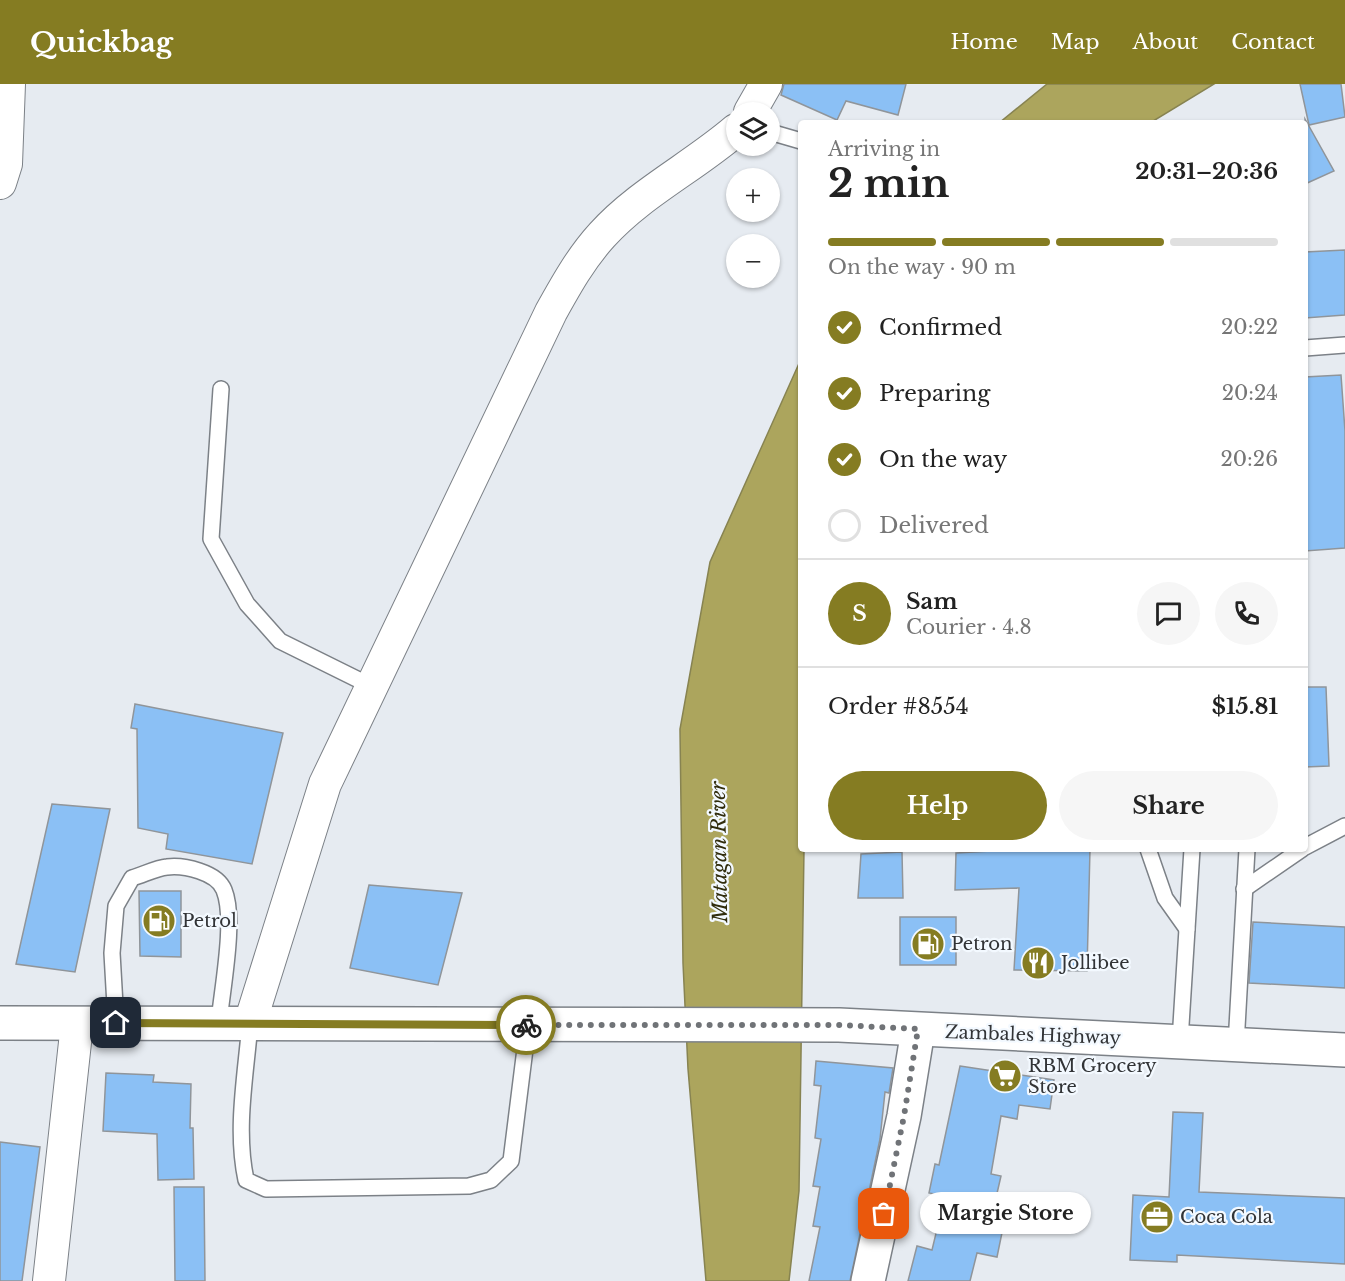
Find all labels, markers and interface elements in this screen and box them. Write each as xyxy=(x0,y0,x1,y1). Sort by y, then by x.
text: Quickbag xyxy=(30,25,173,60)
text: Home xyxy=(951,29,1018,55)
text: Map xyxy=(1051,29,1099,55)
text: About xyxy=(1132,29,1198,55)
text: Contact xyxy=(1231,29,1315,55)
map controls xyxy=(726,102,780,288)
button: layers xyxy=(726,102,780,156)
text: Arriving in xyxy=(828,137,940,161)
text: 20:31–20:36 xyxy=(1135,158,1278,185)
text: 2 min xyxy=(828,159,949,208)
button: + xyxy=(726,168,780,222)
button: − xyxy=(726,234,780,288)
text: On the way · 90 m xyxy=(828,255,1016,279)
icon: check xyxy=(828,311,861,344)
text: Confirmed xyxy=(879,314,1002,341)
text: 20:22 xyxy=(1221,315,1278,339)
icon: check xyxy=(828,377,861,410)
text: Preparing xyxy=(879,380,990,407)
text: 20:24 xyxy=(1222,381,1278,405)
icon: check xyxy=(828,443,861,476)
text: On the way xyxy=(879,446,1007,473)
text: 20:26 xyxy=(1221,447,1278,471)
text: Delivered xyxy=(879,512,989,539)
button: chat xyxy=(1137,582,1200,645)
button: phone xyxy=(1215,582,1278,645)
text: Sam xyxy=(906,588,958,615)
text: S xyxy=(852,600,867,627)
text: Courier · 4.8 xyxy=(906,615,1032,639)
text: Order #8554 xyxy=(828,693,969,720)
text: $15.81 xyxy=(1212,693,1278,720)
button: Help xyxy=(828,771,1047,840)
button: Share xyxy=(1059,771,1278,840)
water label: Matagan River xyxy=(706,780,732,924)
fuel station icon: Petrol xyxy=(141,903,177,939)
place label: Petrol xyxy=(182,910,237,932)
fuel station icon: Petron xyxy=(910,926,946,962)
place label: Petron xyxy=(951,933,1013,955)
restaurant icon: Jollibee xyxy=(1020,945,1056,981)
place label: Jollibee xyxy=(1059,952,1130,974)
courier xyxy=(496,995,556,1055)
pin xyxy=(90,997,141,1048)
icon: home xyxy=(99,1006,132,1039)
icon: bike xyxy=(510,1009,543,1042)
street label: Zambales Highway xyxy=(945,1021,1122,1049)
place label: RBM Grocery Store xyxy=(1028,1055,1157,1098)
supermarket icon: RBM Grocery Store xyxy=(987,1058,1023,1094)
pin xyxy=(858,1188,909,1239)
callout: Margie Store xyxy=(920,1193,1091,1235)
icon: bag xyxy=(867,1197,900,1230)
office icon: Coca Cola xyxy=(1139,1199,1175,1235)
text: Margie Store xyxy=(937,1201,1074,1225)
place label: Coca Cola xyxy=(1180,1206,1273,1228)

